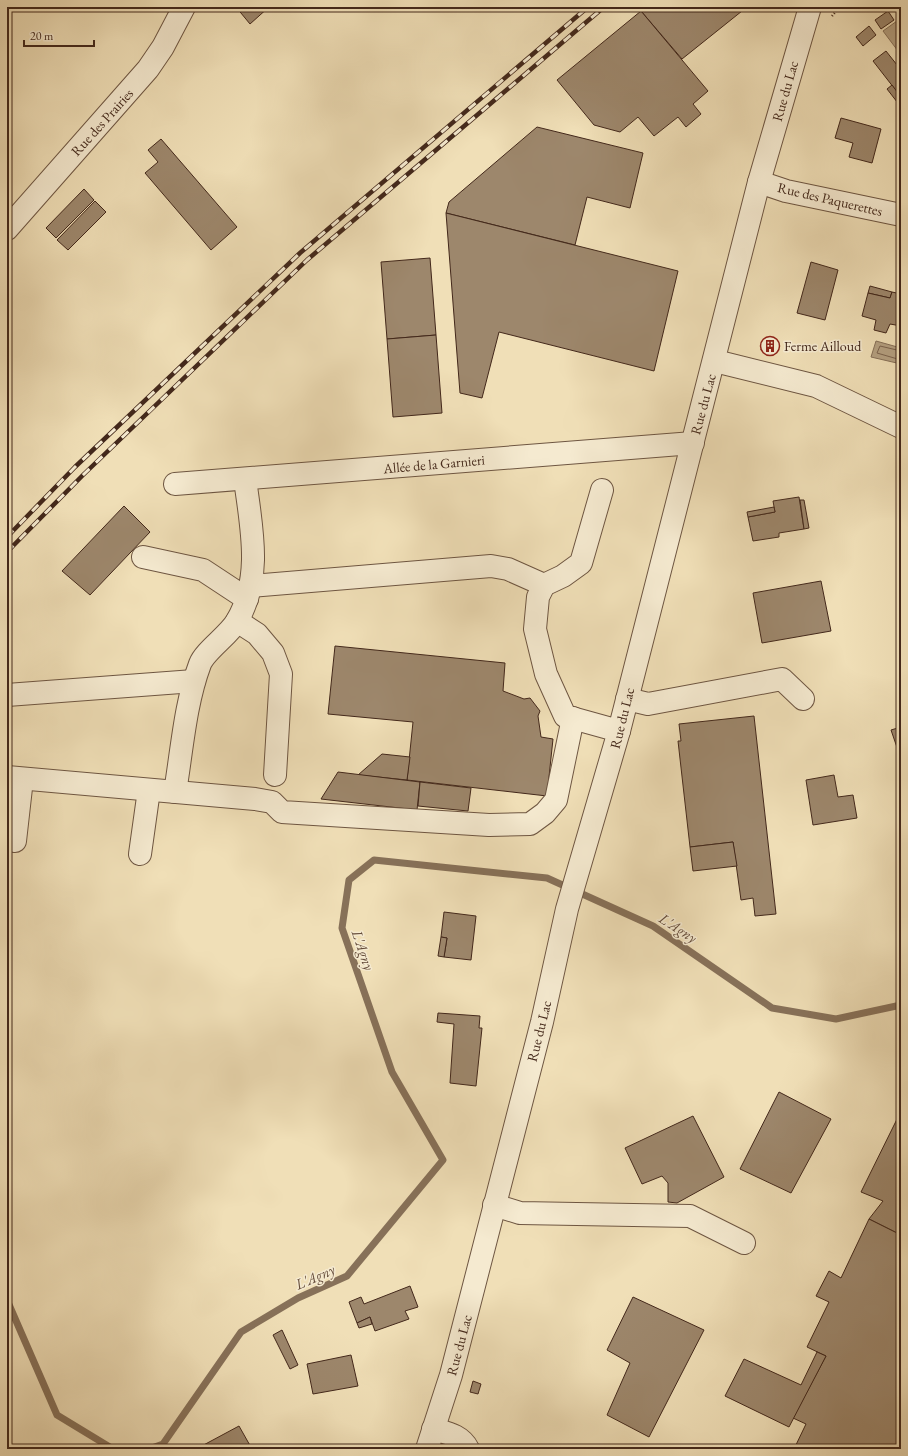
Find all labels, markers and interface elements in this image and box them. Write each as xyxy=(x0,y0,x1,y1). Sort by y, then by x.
scale bar xyxy=(24,22,94,48)
text: 20 m xyxy=(30,28,54,44)
street label: Rue du Lac xyxy=(768,58,802,123)
street label: Rue des Prairies xyxy=(67,84,137,160)
street label: Rue des Paquerettes xyxy=(776,178,885,220)
building icon: Ferme Ailloud xyxy=(759,335,781,357)
place label: Ferme Ailloud xyxy=(784,337,862,355)
street label: Rue du Lac xyxy=(686,371,720,436)
street label: Allée de la Garnieri xyxy=(381,451,486,477)
street label: Rue du Lac xyxy=(606,685,638,750)
water label: L'Agny xyxy=(655,908,701,947)
water label: L'Agny xyxy=(347,926,379,973)
street label: Rue du Lac xyxy=(523,998,555,1063)
water label: L'Agny xyxy=(291,1259,338,1294)
street label: Rue du Lac xyxy=(442,1312,476,1377)

